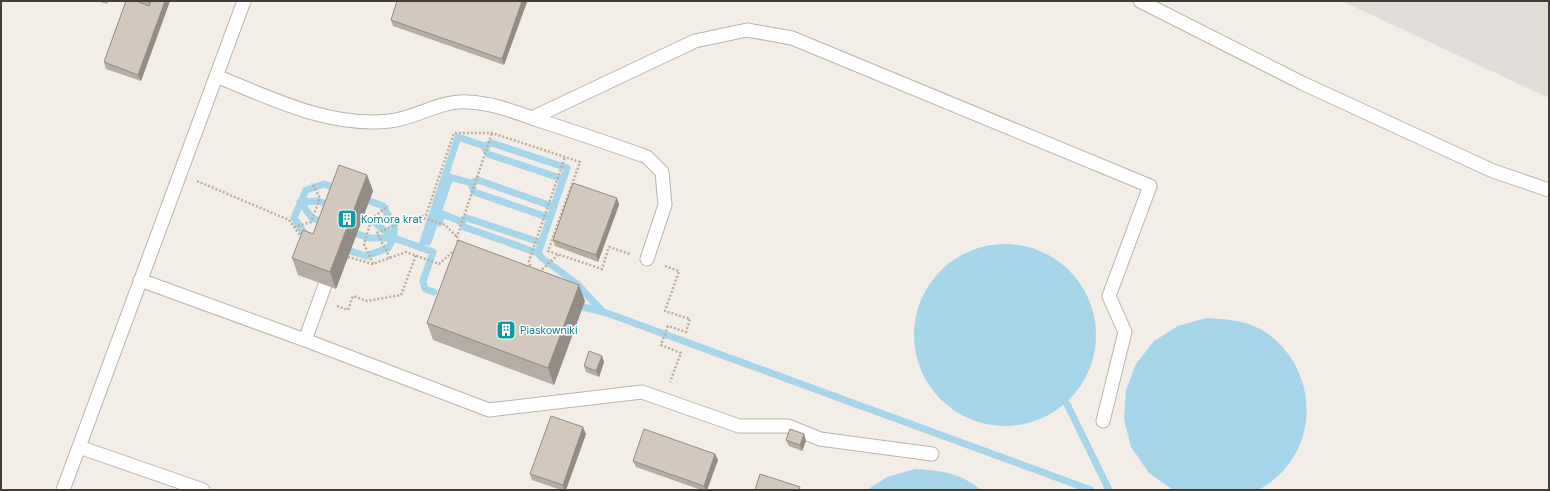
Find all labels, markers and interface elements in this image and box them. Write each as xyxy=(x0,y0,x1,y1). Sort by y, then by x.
building icon: Komora krat xyxy=(336,208,358,230)
place label: Komora krat xyxy=(361,212,423,226)
building icon: Piaskowniki xyxy=(495,319,517,341)
place label: Piaskowniki xyxy=(520,323,578,337)

